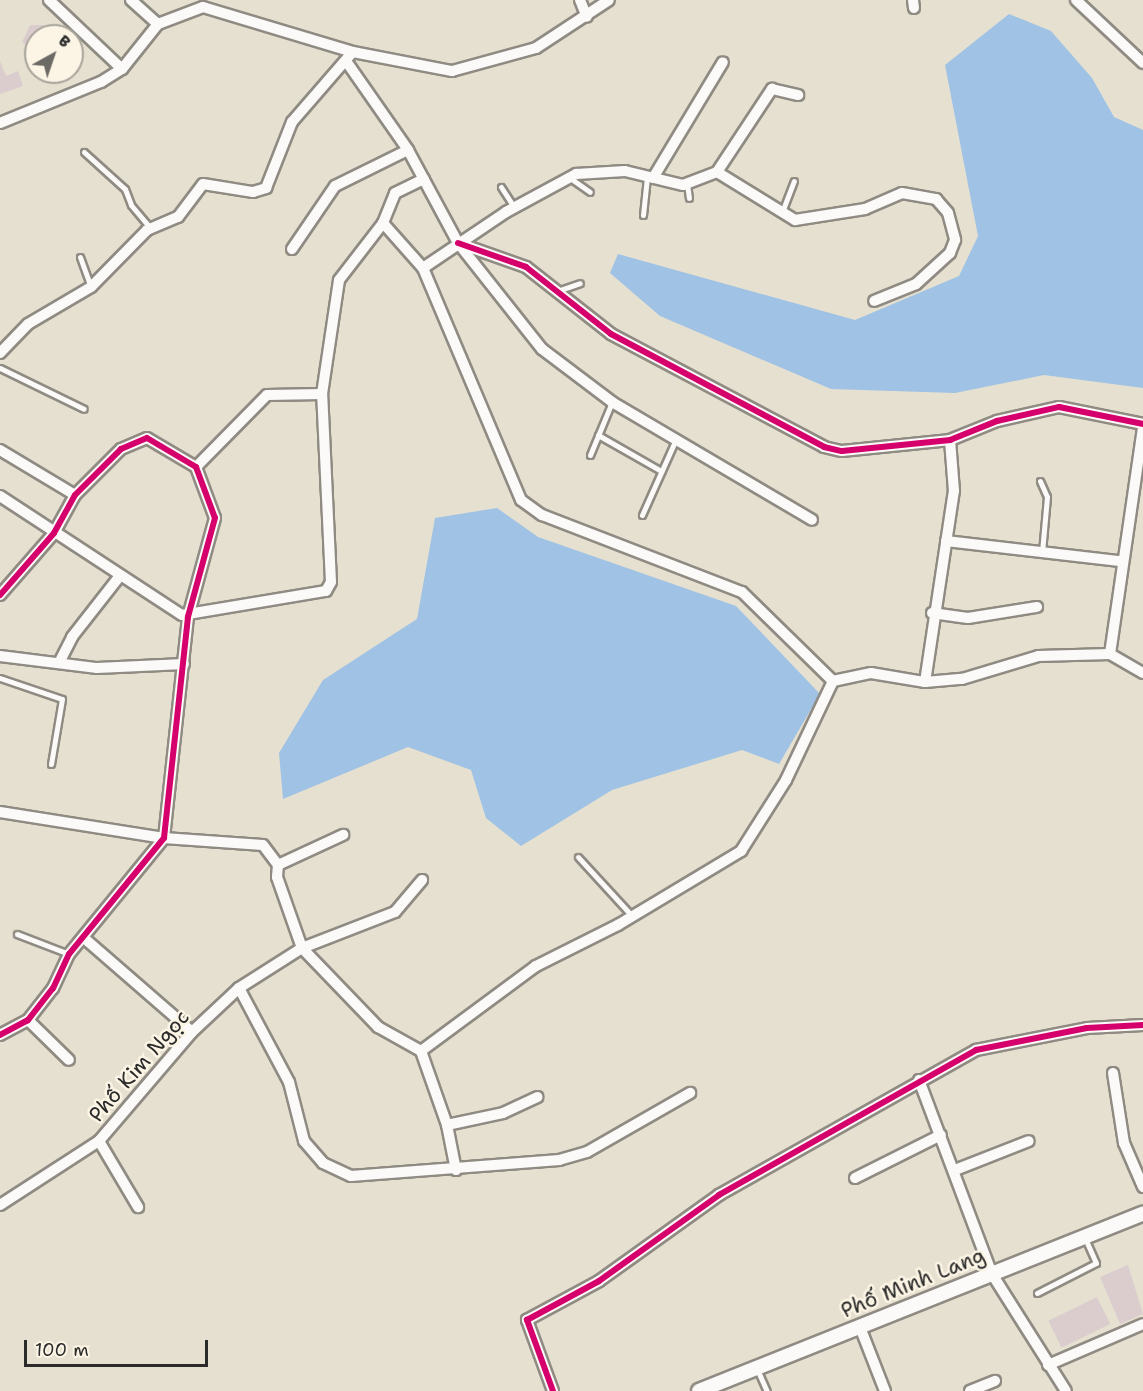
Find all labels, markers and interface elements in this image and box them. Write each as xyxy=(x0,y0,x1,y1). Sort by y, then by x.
north arrow xyxy=(24,24,84,84)
text: B xyxy=(54,30,75,53)
street label: Phố Kim Ngọc xyxy=(83,1005,195,1127)
street label: Phố Minh Lang xyxy=(837,1243,989,1323)
scale bar xyxy=(27,1328,212,1366)
text: 100 m xyxy=(35,1338,89,1362)

